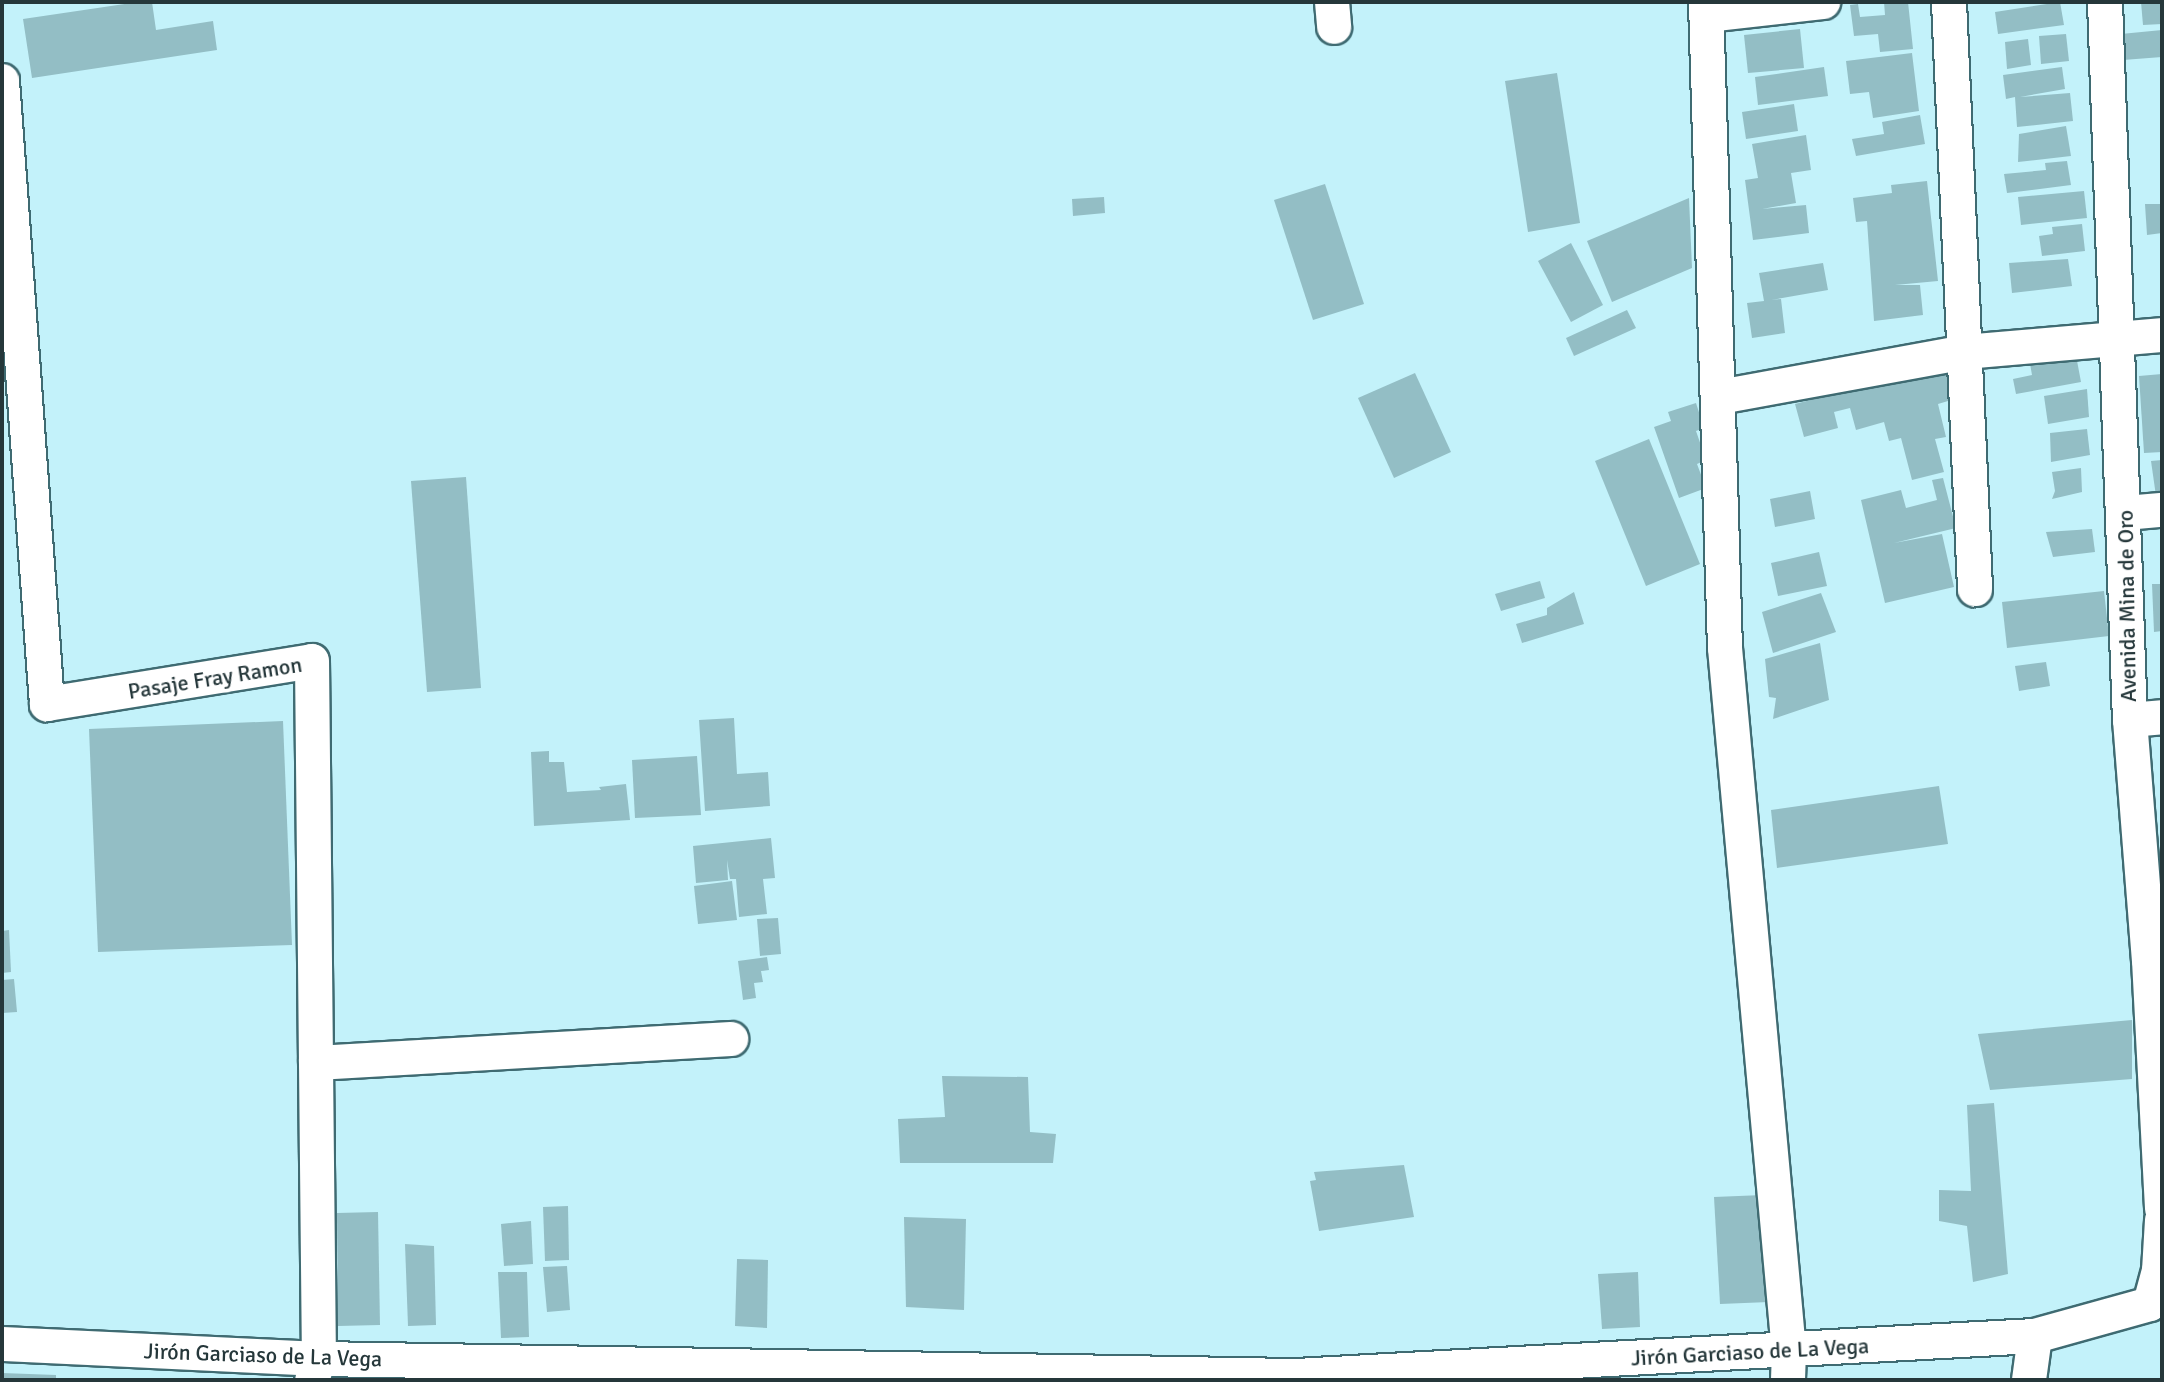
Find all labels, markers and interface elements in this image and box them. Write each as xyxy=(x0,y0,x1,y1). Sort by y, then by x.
street label: Avenida Mina de Oro xyxy=(2112,510,2142,702)
street label: Pasaje Fray Ramon xyxy=(126,651,304,705)
street label: Jirón Garciaso de La Vega xyxy=(1630,1333,1870,1371)
street label: Jirón Garciaso de La Vega xyxy=(143,1338,383,1372)

